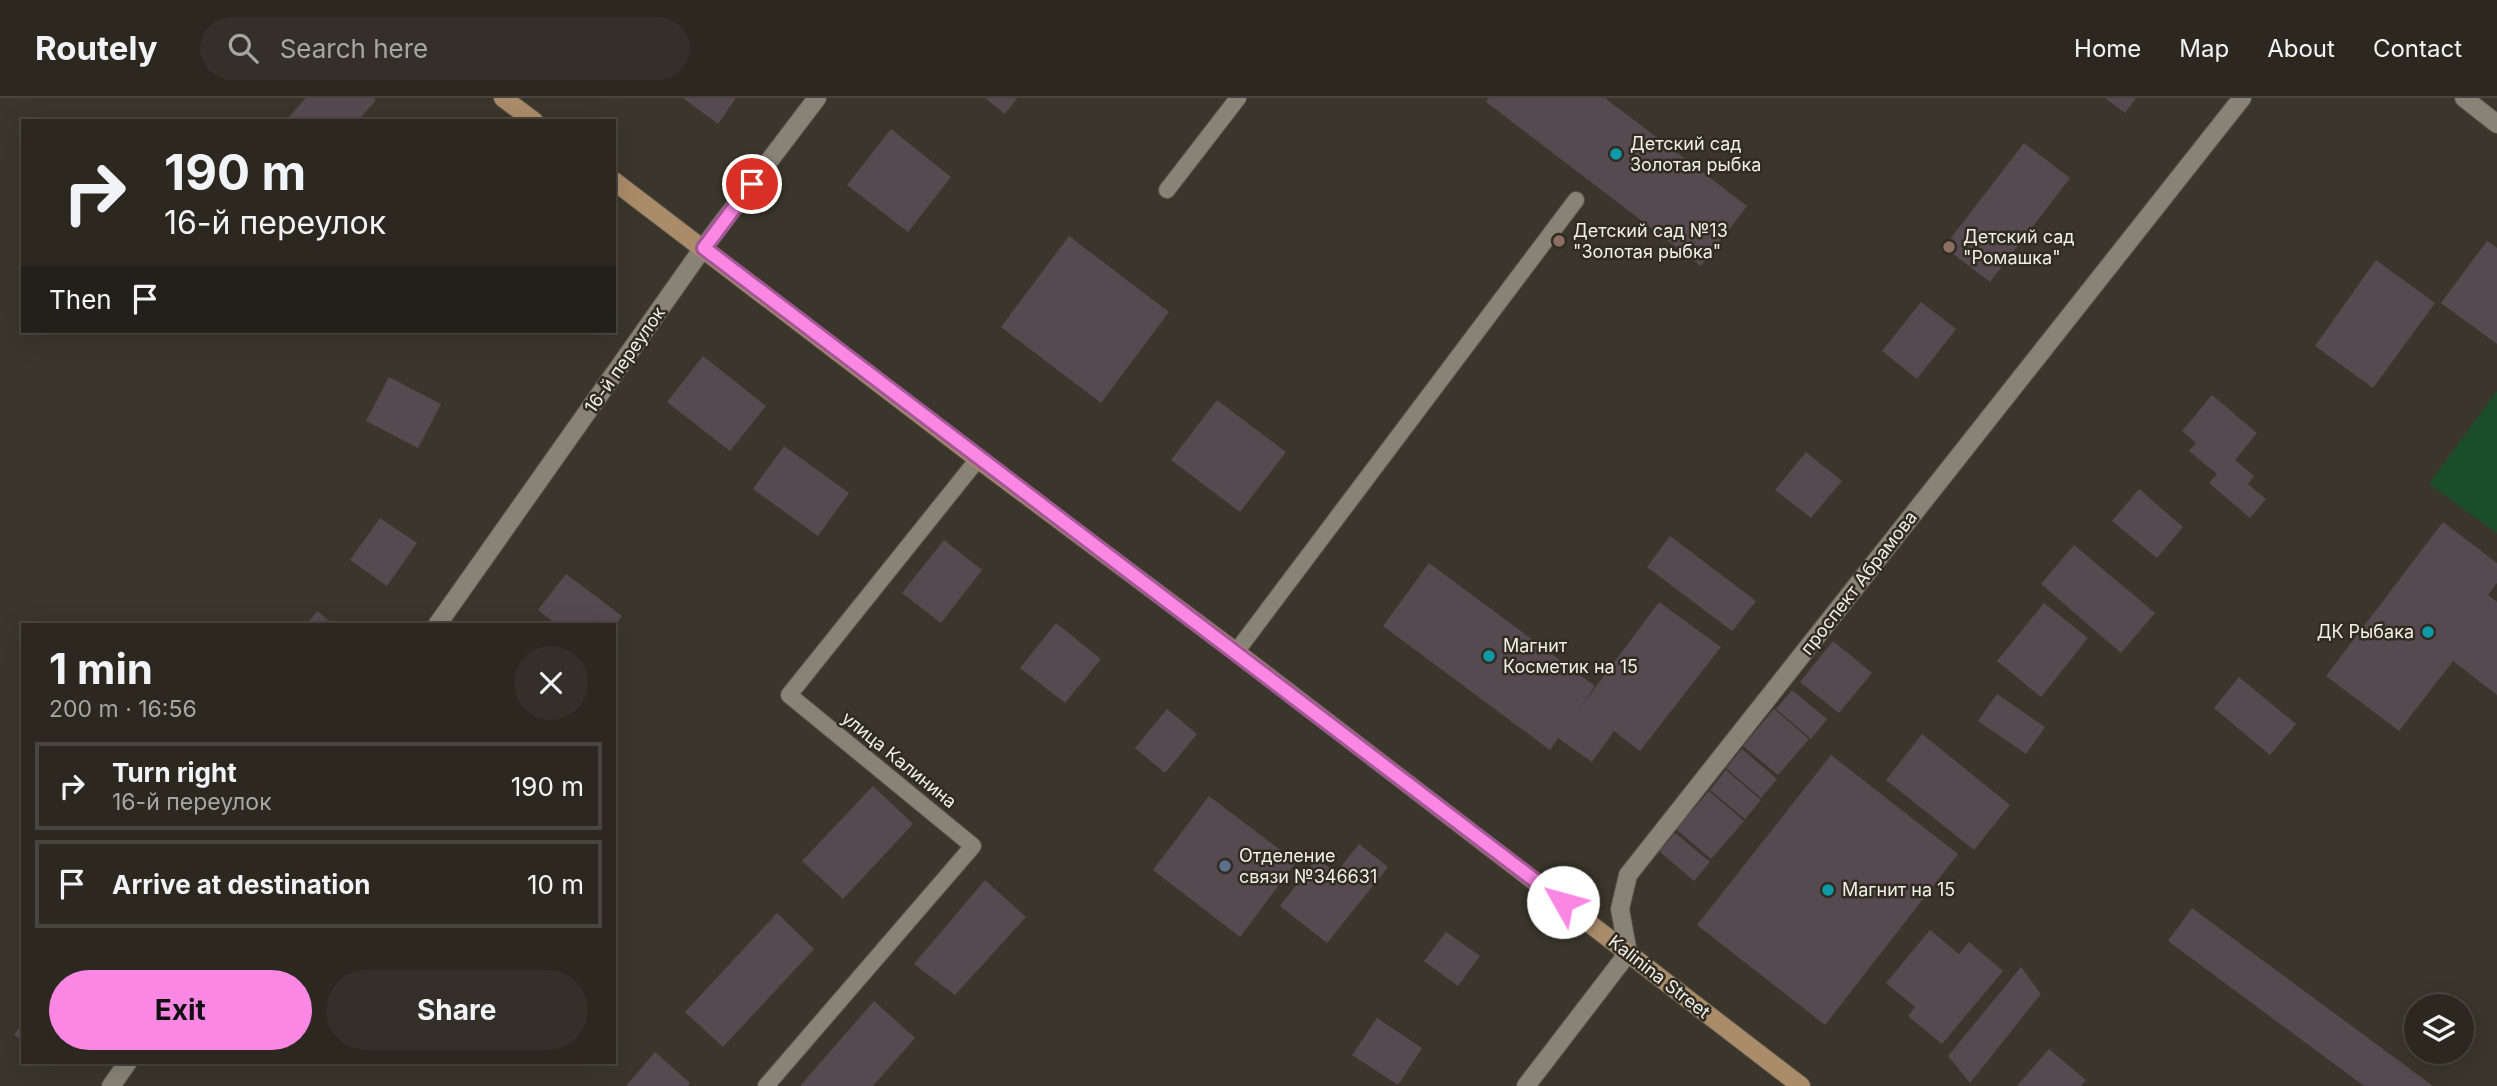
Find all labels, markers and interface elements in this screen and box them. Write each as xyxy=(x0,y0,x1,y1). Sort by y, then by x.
search box xyxy=(200,17,690,80)
text: Routely xyxy=(35,28,158,68)
icon: search xyxy=(224,29,262,67)
text: Search here xyxy=(280,33,428,64)
text: Home xyxy=(2074,34,2141,63)
text: Map xyxy=(2179,34,2229,63)
text: About xyxy=(2267,34,2335,63)
text: Contact xyxy=(2373,34,2462,63)
place label: Детский сад Золотая рыбка xyxy=(1630,133,1761,175)
text: 190 m xyxy=(164,143,306,202)
marker: Детский сад Золотая рыбка xyxy=(1608,146,1624,162)
icon: right xyxy=(49,147,140,238)
pin xyxy=(722,154,782,214)
icon: arrive xyxy=(733,165,771,203)
text: 16-й переулок xyxy=(164,203,386,242)
place label: Детский сад №13 "Золотая рыбка" xyxy=(1573,220,1728,262)
place label: Детский сад "Ромашка" xyxy=(1963,226,2075,268)
marker: Детский сад №13 "Золотая рыбка" xyxy=(1551,233,1567,249)
marker: Детский сад "Ромашка" xyxy=(1941,239,1957,255)
icon: arrive xyxy=(126,280,164,318)
text: Then xyxy=(49,284,112,315)
street label: 16-й переулок xyxy=(580,302,669,417)
street label: проспект Абрамова xyxy=(1796,507,1921,659)
place label: ДК Рыбака xyxy=(2317,621,2414,642)
marker: ДК Рыбака xyxy=(2420,624,2436,640)
place label: Магнит Косметик на 15 xyxy=(1503,635,1638,677)
text: 1 min xyxy=(49,643,153,694)
button: close xyxy=(514,646,588,720)
marker: Магнит Косметик на 15 xyxy=(1481,648,1497,664)
text: 200 m · 16:56 xyxy=(49,695,197,723)
street label: улица Калинина xyxy=(838,707,961,812)
text: Turn right xyxy=(112,757,237,788)
icon: right xyxy=(53,767,91,805)
text: 190 m xyxy=(511,771,584,802)
text: 16-й переулок xyxy=(112,788,272,816)
place label: Отделение связи №346631 xyxy=(1239,845,1377,887)
marker: Отделение связи №346631 xyxy=(1217,858,1233,874)
icon: arrive xyxy=(53,865,91,903)
position arrow xyxy=(1526,865,1600,939)
text: Arrive at destination xyxy=(112,869,371,900)
text: 10 m xyxy=(527,869,584,900)
place label: Магнит на 15 xyxy=(1842,879,1955,900)
marker: Магнит на 15 xyxy=(1820,882,1836,898)
street label: Kalinina Street xyxy=(1605,931,1714,1023)
button: Exit xyxy=(49,970,312,1050)
button: Share xyxy=(326,970,588,1050)
map controls xyxy=(2404,994,2474,1064)
button: layers xyxy=(2404,994,2474,1064)

